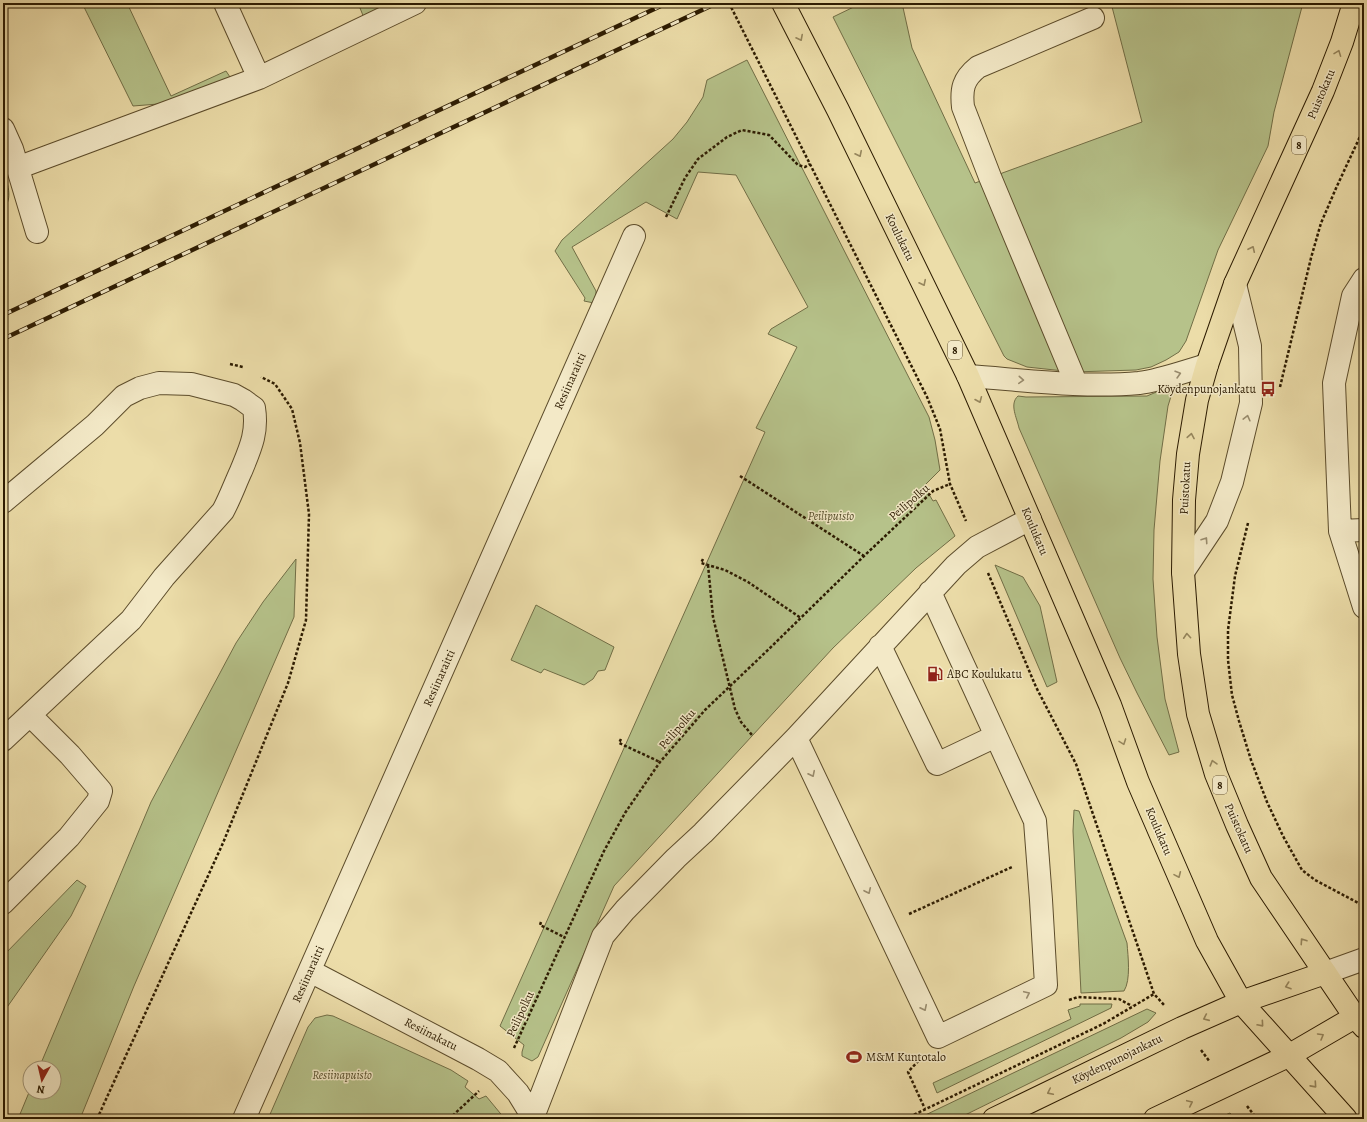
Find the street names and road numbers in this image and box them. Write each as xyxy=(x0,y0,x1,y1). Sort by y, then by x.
street label: Puistokatu xyxy=(1303,66,1339,122)
road number: 8 xyxy=(1292,136,1306,154)
street label: Koulukatu xyxy=(882,211,919,264)
road number: 8 xyxy=(948,341,962,359)
street label: Resiinaraitti xyxy=(550,350,590,412)
street label: Puistokatu xyxy=(1176,461,1194,515)
street label: Peilipolku xyxy=(885,480,933,524)
street label: Koulukatu xyxy=(1018,504,1052,558)
street label: Resiinaraitti xyxy=(419,647,459,709)
street label: Peilipolku xyxy=(655,705,699,753)
road number: 8 xyxy=(1213,776,1227,794)
street label: Puistokatu xyxy=(1221,801,1257,856)
street label: Koulukatu xyxy=(1142,804,1176,858)
street label: Resiinaraitti xyxy=(288,943,328,1005)
street label: Peilipolku xyxy=(502,988,538,1040)
street label: Resiinakatu xyxy=(402,1014,461,1054)
street label: Köydenpunojankatu xyxy=(1069,1030,1165,1088)

